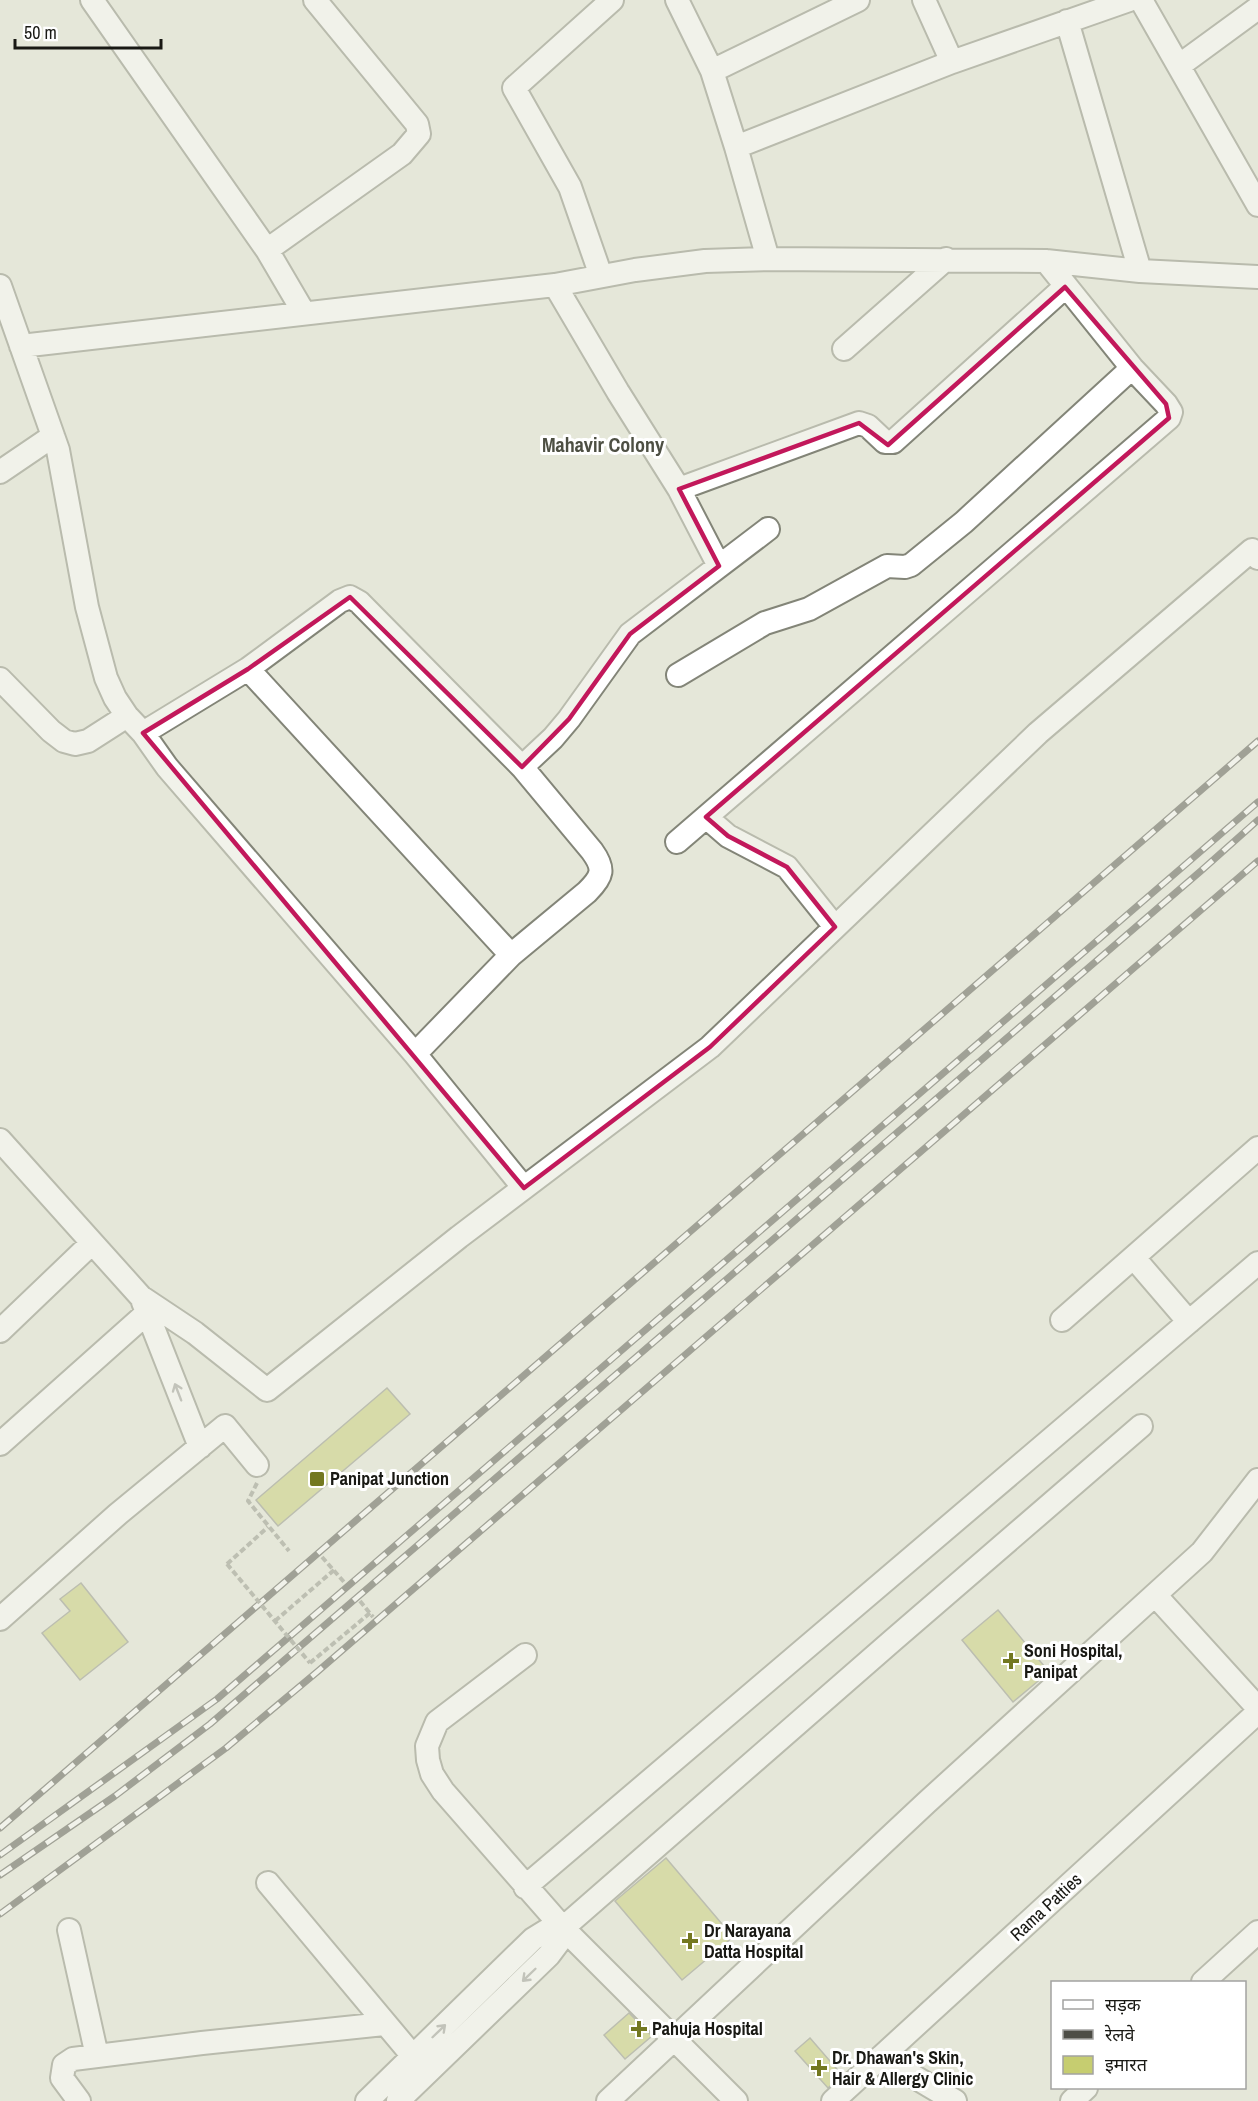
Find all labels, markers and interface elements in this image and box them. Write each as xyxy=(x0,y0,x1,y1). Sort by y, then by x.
scale bar xyxy=(15,12,160,50)
text: 50 m xyxy=(24,20,57,45)
district label: Mahavir Colony xyxy=(542,431,665,458)
one-way arrow xyxy=(172,1383,183,1402)
place label: Panipat Junction xyxy=(330,1466,449,1491)
marker: Panipat Junction xyxy=(308,1470,326,1488)
place label: Soni Hospital, Panipat xyxy=(1024,1638,1122,1684)
marker: Soni Hospital, Panipat xyxy=(1002,1652,1020,1670)
street label: Rama Patties xyxy=(1004,1867,1087,1946)
place label: Dr Narayana Datta Hospital xyxy=(704,1918,803,1964)
marker: Dr Narayana Datta Hospital xyxy=(681,1932,699,1950)
one-way arrow xyxy=(522,1968,537,1982)
legend xyxy=(1051,1981,1246,2089)
text: सड़क xyxy=(1105,1992,1142,2017)
place label: Pahuja Hospital xyxy=(652,2016,763,2041)
marker: Pahuja Hospital xyxy=(630,2020,648,2038)
text: रेलवे xyxy=(1104,2022,1136,2047)
one-way arrow xyxy=(431,2024,446,2038)
place label: Dr. Dhawan's Skin, Hair & Allergy Clinic xyxy=(832,2045,973,2091)
text: इमारत xyxy=(1105,2052,1148,2077)
marker: Dr. Dhawan's Skin, Hair & Allergy Clinic xyxy=(810,2059,828,2077)

